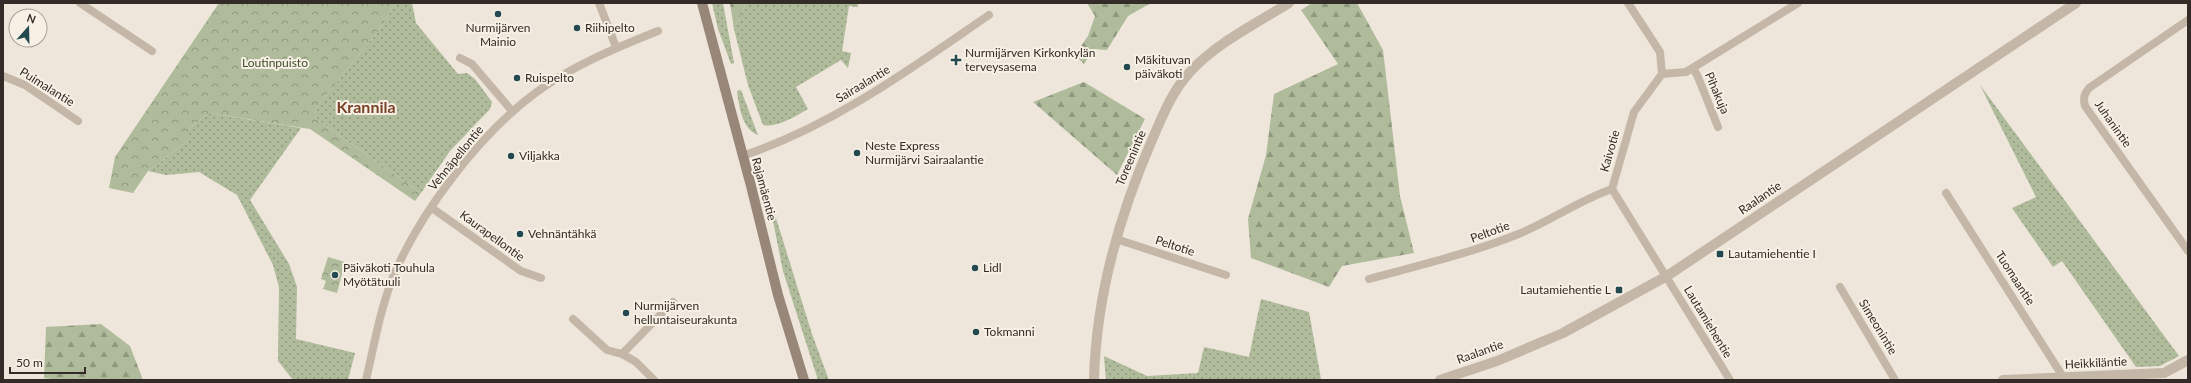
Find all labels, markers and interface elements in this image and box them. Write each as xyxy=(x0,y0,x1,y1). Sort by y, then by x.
north arrow xyxy=(8,8,48,48)
marker: Nurmijärven Mainio xyxy=(493,9,503,19)
text: N xyxy=(25,11,38,26)
place label: Nurmijärven Mainio xyxy=(465,20,531,49)
place label: Riihipelto xyxy=(585,20,635,35)
marker: Riihipelto xyxy=(572,23,582,33)
place label: Nurmijärven Kirkonkylän terveysasema xyxy=(965,45,1095,74)
place label: Mäkituvan päiväkoti xyxy=(1135,52,1191,81)
marker: Nurmijärven Kirkonkylän terveysasema xyxy=(950,54,962,66)
park label: Loutinpuisto xyxy=(242,55,308,70)
street label: Sairaalantie xyxy=(833,62,893,106)
marker: Mäkituvan päiväkoti xyxy=(1122,62,1132,72)
street label: Puimalantie xyxy=(17,64,77,109)
street label: Pihakuja xyxy=(1702,69,1733,116)
place label: Ruispelto xyxy=(525,70,574,85)
marker: Ruispelto xyxy=(512,73,522,83)
district label: Krannila xyxy=(336,97,396,116)
street label: Juhanintie xyxy=(2092,97,2135,150)
street label: Vehnäpellontie xyxy=(425,122,486,193)
street label: Toreenintie xyxy=(1112,128,1149,188)
street label: Kaivotie xyxy=(1596,128,1623,174)
place label: Neste Express Nurmijärvi Sairaalantie xyxy=(865,138,984,167)
place label: Viljakka xyxy=(519,148,560,163)
marker: Neste Express Nurmijärvi Sairaalantie xyxy=(852,148,862,158)
marker: Viljakka xyxy=(506,151,516,161)
street label: Rajamäentie xyxy=(749,156,780,222)
street label: Raalantie xyxy=(1735,178,1784,217)
street label: Kaurapellontie xyxy=(457,207,528,264)
street label: Peltotie xyxy=(1468,218,1512,246)
place label: Vehnäntähkä xyxy=(528,226,597,241)
marker: Vehnäntähkä xyxy=(515,229,525,239)
street label: Peltotie xyxy=(1153,232,1197,259)
place label: Lautamiehentie I xyxy=(1728,246,1816,261)
street label: Tuomaantie xyxy=(1992,248,2038,308)
marker: Lautamiehentie I xyxy=(1715,249,1725,259)
place label: Päiväkoti Touhula Myötätuuli xyxy=(343,260,435,289)
place label: Lidl xyxy=(983,260,1002,275)
marker: Lidl xyxy=(970,263,980,273)
marker: Päiväkoti Touhula Myötätuuli xyxy=(330,270,340,280)
place label: Lautamiehentie L xyxy=(1520,282,1611,297)
street label: Lautamiehentie xyxy=(1681,283,1736,361)
marker: Lautamiehentie L xyxy=(1614,285,1624,295)
street label: Simeonintie xyxy=(1856,296,1901,357)
place label: Nurmijärven helluntaiseurakunta xyxy=(634,298,737,327)
marker: Nurmijärven helluntaiseurakunta xyxy=(621,308,631,318)
place label: Tokmanni xyxy=(984,324,1035,339)
marker: Tokmanni xyxy=(971,327,981,337)
street label: Raalantie xyxy=(1454,336,1505,367)
scale bar xyxy=(10,349,85,375)
street label: Heikkiläntie xyxy=(2064,353,2128,372)
text: 50 m xyxy=(16,355,43,370)

